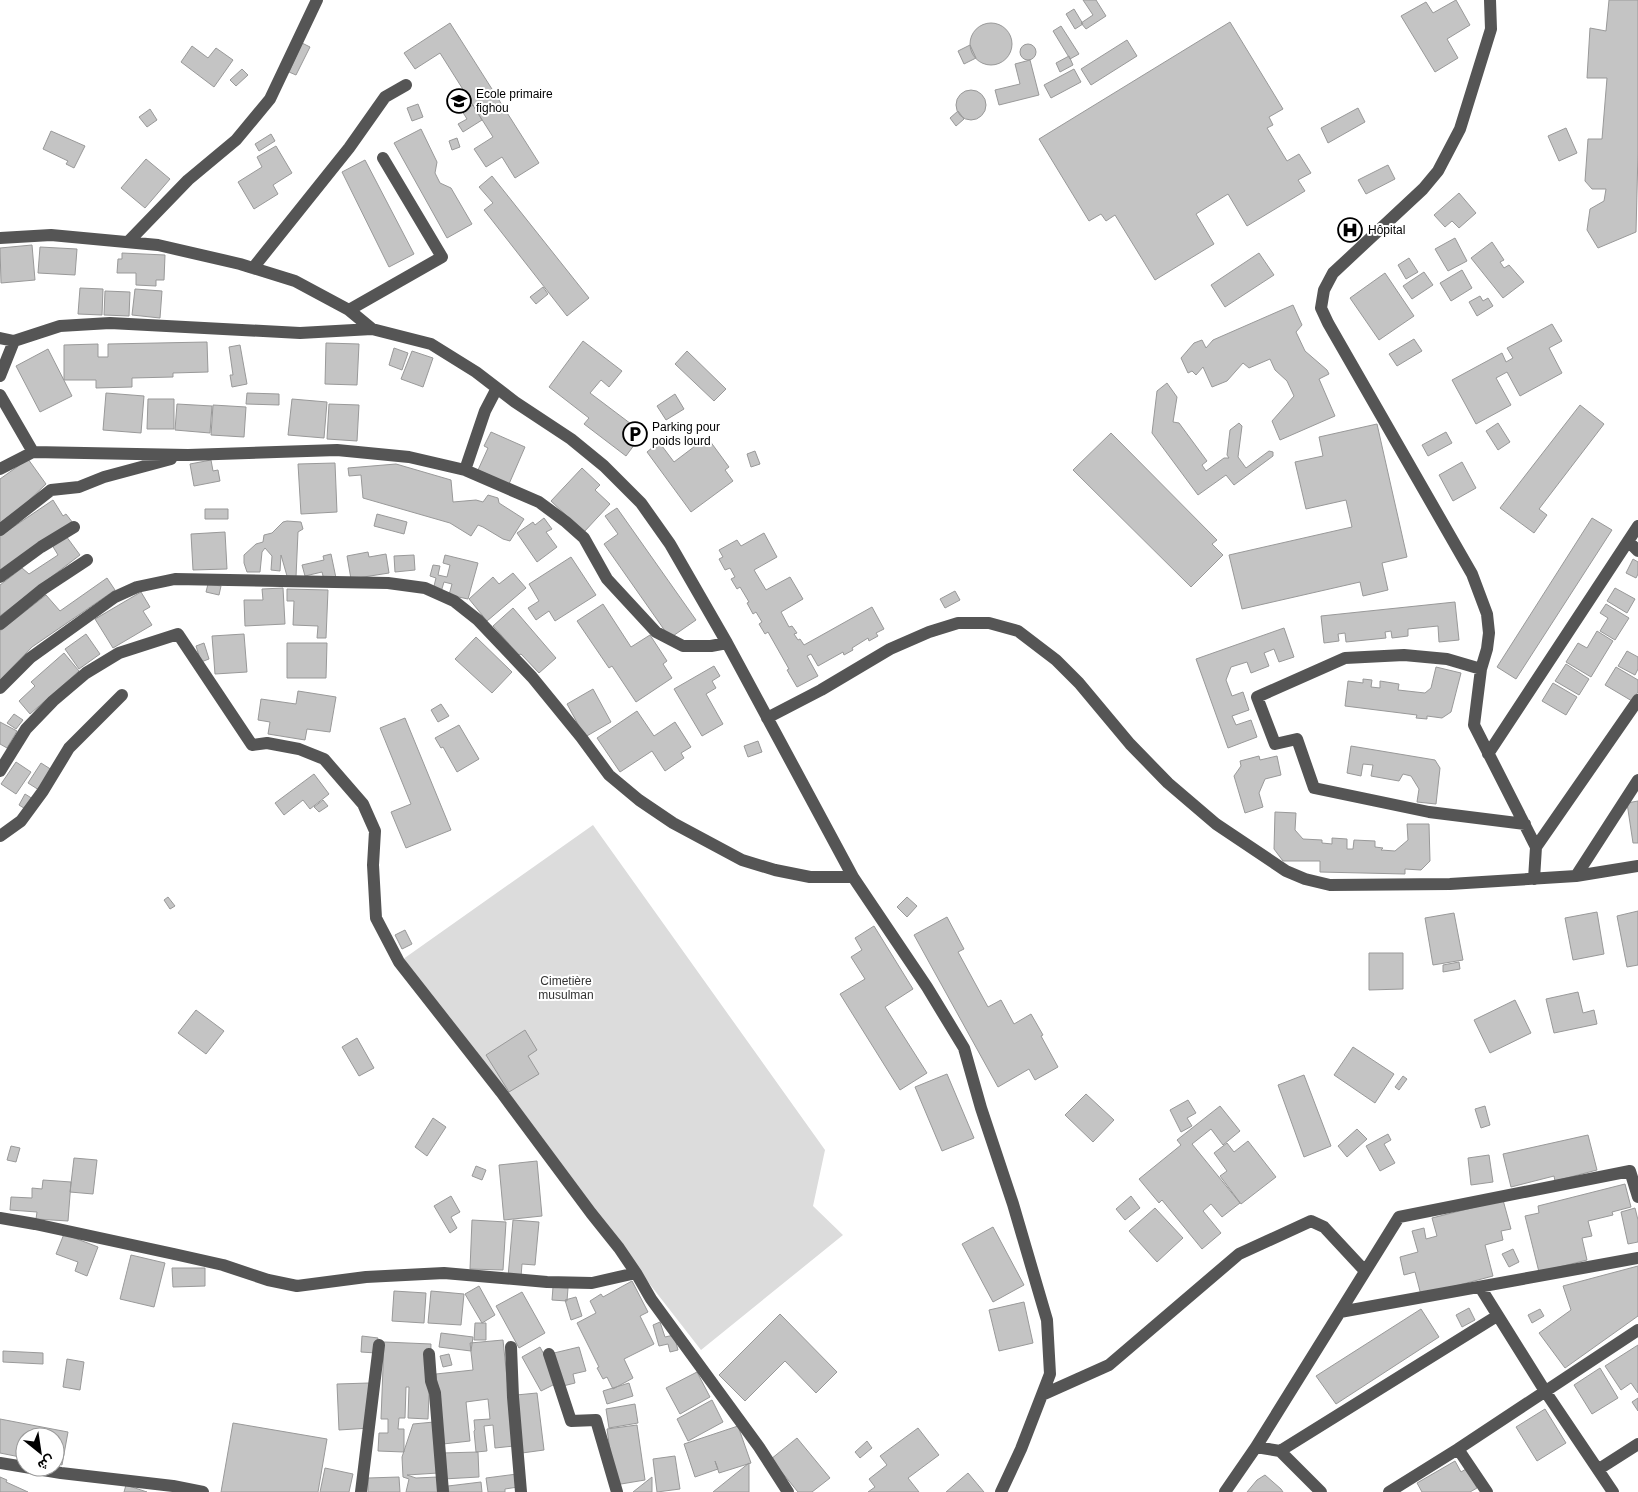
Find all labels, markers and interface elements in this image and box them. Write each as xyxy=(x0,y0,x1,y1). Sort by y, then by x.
place label: Ecole primaire fighou xyxy=(476,87,553,115)
school or university icon: Ecole primaire fighou xyxy=(446,88,472,114)
hospital icon: Hôpital xyxy=(1337,217,1363,243)
place label: Hôpital xyxy=(1368,223,1405,237)
place label: Parking pour poids lourd xyxy=(652,420,720,448)
parking icon: Parking pour poids lourd xyxy=(622,421,648,447)
park label: Cimetière musulman xyxy=(538,974,594,1002)
north arrow xyxy=(15,1427,65,1477)
text: ش xyxy=(35,1451,58,1474)

